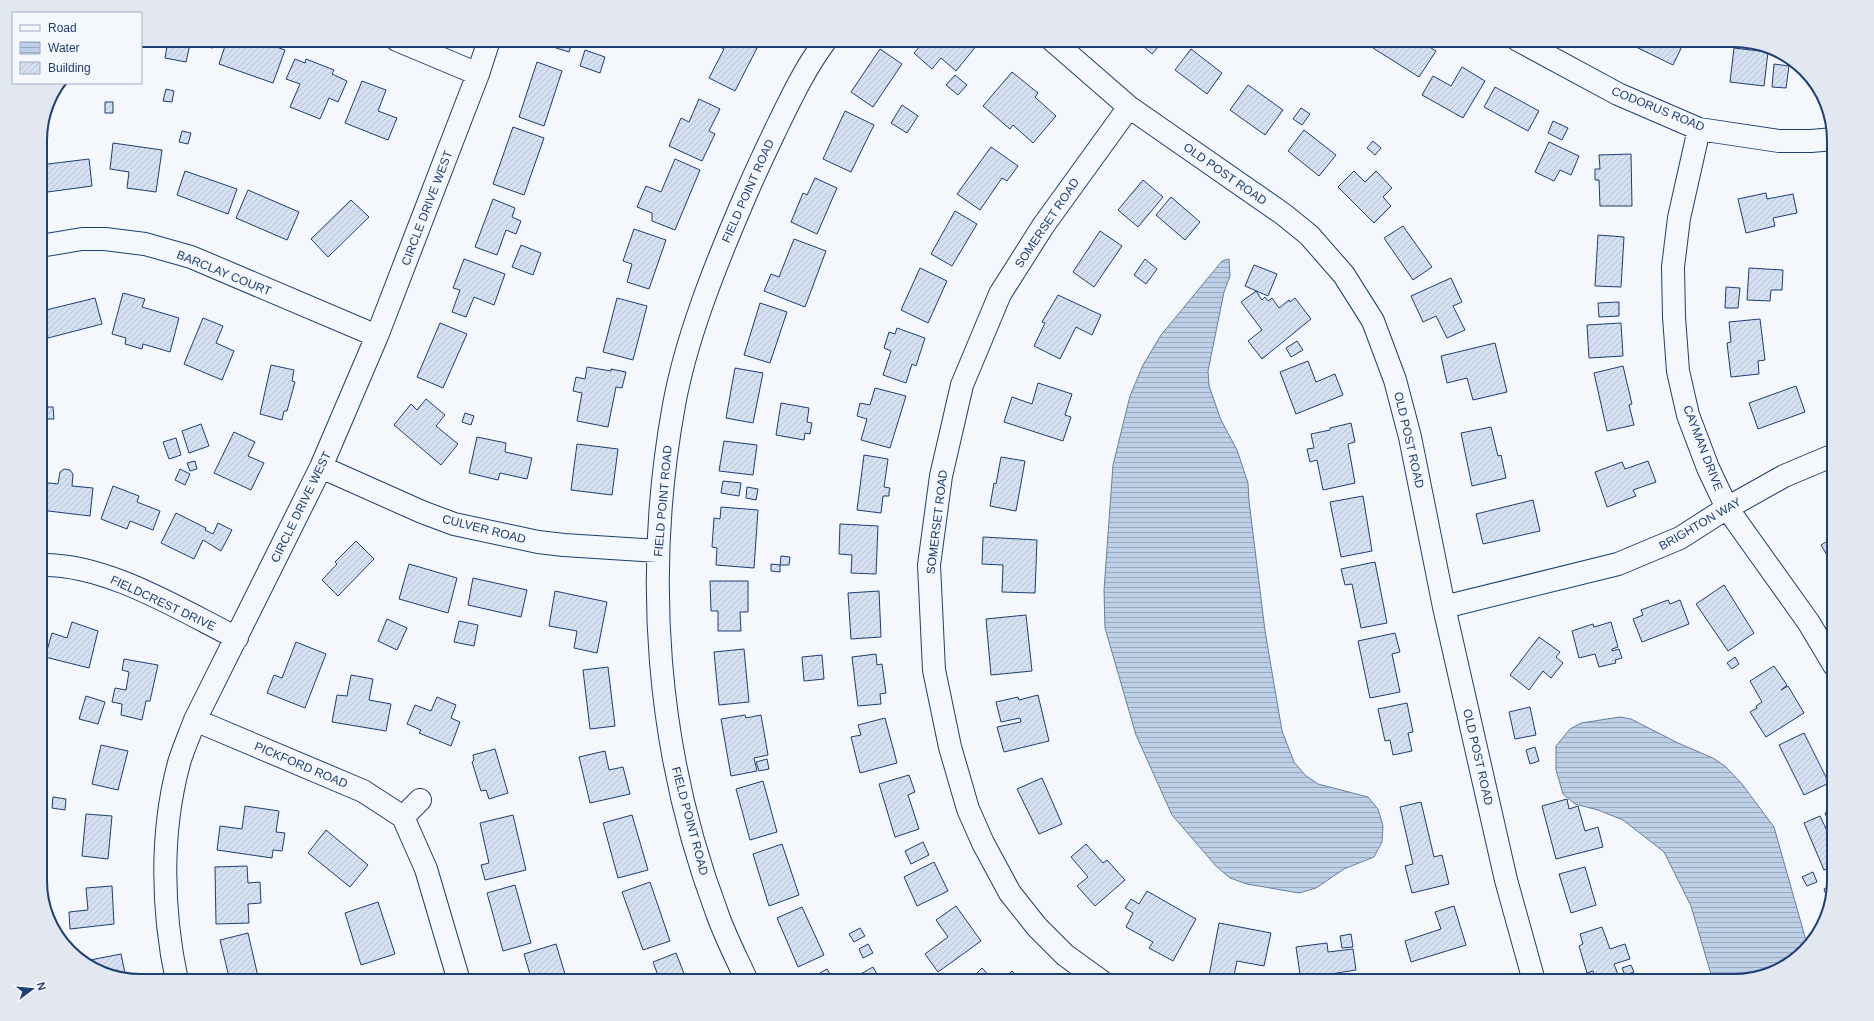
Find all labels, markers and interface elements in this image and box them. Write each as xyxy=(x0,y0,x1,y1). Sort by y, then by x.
legend xyxy=(12,12,142,84)
text: Road xyxy=(48,21,77,35)
text: Water xyxy=(48,41,80,55)
text: Building xyxy=(48,61,91,75)
street label: CODORUS ROAD xyxy=(1609,84,1707,134)
street label: FIELD POINT ROAD xyxy=(719,137,777,245)
street label: OLD POST ROAD xyxy=(1181,140,1270,208)
street label: CIRCLE DRIVE WEST xyxy=(399,148,456,267)
street label: SOMERSET ROAD xyxy=(1012,175,1082,270)
street label: BARCLAY COURT xyxy=(175,248,274,299)
street label: OLD POST ROAD xyxy=(1391,390,1427,490)
street label: CAYMAN DRIVE xyxy=(1680,403,1726,493)
street label: FIELD POINT ROAD xyxy=(651,444,675,557)
street label: CIRCLE DRIVE WEST xyxy=(268,448,334,565)
street label: SOMERSET ROAD xyxy=(924,469,950,575)
street label: BRIGHTON WAY xyxy=(1656,495,1744,553)
street label: CULVER ROAD xyxy=(441,512,528,546)
street label: FIELDCREST DRIVE xyxy=(108,572,218,634)
street label: OLD POST ROAD xyxy=(1460,707,1496,807)
street label: PICKFORD ROAD xyxy=(252,739,350,791)
street label: FIELD POINT ROAD xyxy=(669,765,711,877)
north arrow xyxy=(12,969,52,1009)
text: N xyxy=(35,981,48,992)

